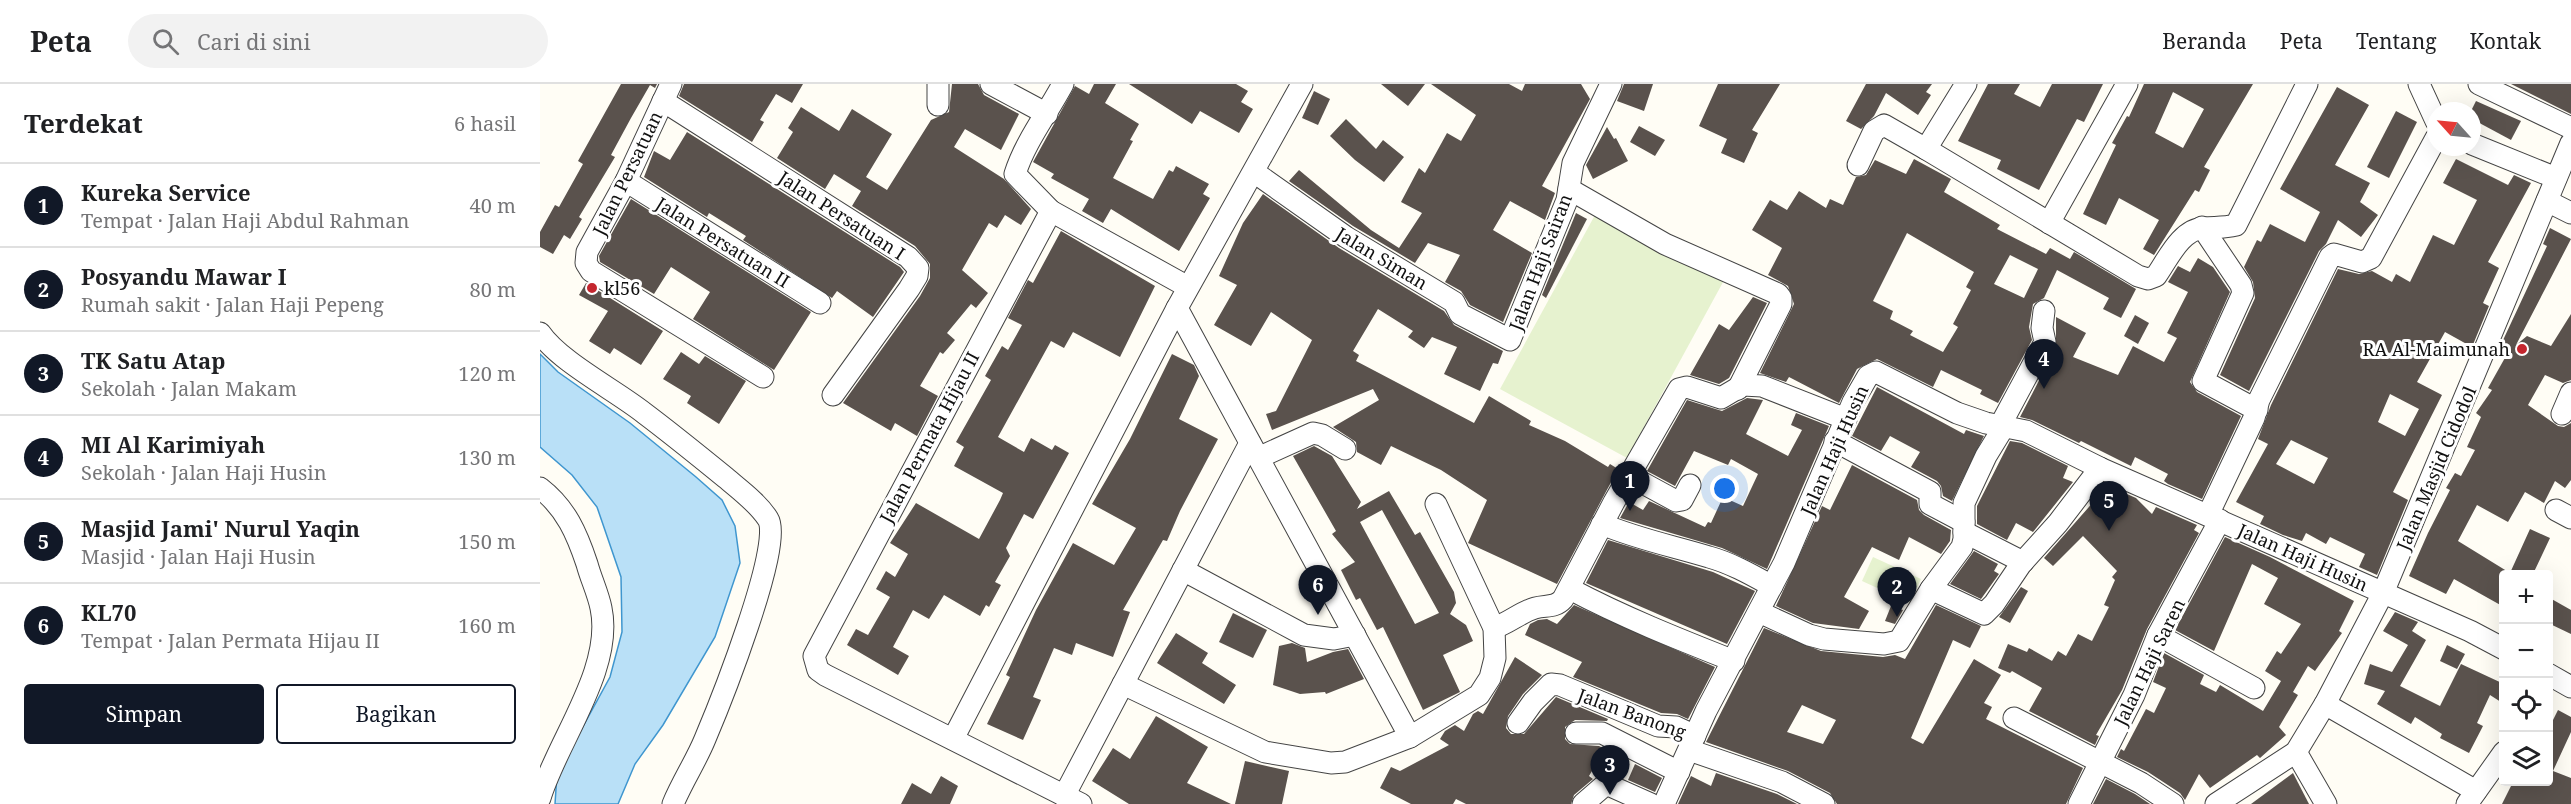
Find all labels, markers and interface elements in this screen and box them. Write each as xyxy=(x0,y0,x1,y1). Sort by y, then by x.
search box xyxy=(128,14,548,68)
text: Peta xyxy=(30,22,92,60)
icon: search xyxy=(149,25,182,58)
text: Cari di sini xyxy=(197,26,311,56)
text: Beranda xyxy=(2162,27,2247,55)
text: Peta xyxy=(2280,27,2323,55)
text: Tentang xyxy=(2356,27,2437,55)
text: Kontak xyxy=(2470,27,2541,55)
north arrow xyxy=(2427,102,2481,156)
text: Terdekat xyxy=(24,105,143,141)
street label: Jalan Persatuan xyxy=(586,107,668,240)
text: 6 hasil xyxy=(454,110,516,137)
street label: Jalan Persatuan I xyxy=(773,164,910,265)
text: Kureka Service xyxy=(81,177,251,207)
street label: Jalan Haji Sairan xyxy=(1503,190,1577,335)
street label: Jalan Persatuan II xyxy=(651,191,794,293)
text: 1 xyxy=(38,192,49,219)
text: 40 m xyxy=(470,192,516,219)
text: Tempat · Jalan Haji Abdul Rahman xyxy=(81,207,409,234)
street label: Jalan Siman xyxy=(1331,221,1433,295)
text: Posyandu Mawar I xyxy=(81,261,287,291)
text: 2 xyxy=(38,276,49,303)
text: 80 m xyxy=(470,276,516,303)
place label: kl56 xyxy=(604,276,640,300)
marker: kl56 xyxy=(585,281,599,295)
text: Rumah sakit · Jalan Haji Pepeng xyxy=(81,291,384,318)
place label: RA Al-Maimunah xyxy=(2363,337,2510,361)
pin: 4 xyxy=(2024,340,2064,389)
marker: RA Al-Maimunah xyxy=(2515,342,2529,356)
text: TK Satu Atap xyxy=(81,345,225,375)
street label: Jalan Permata Hijau II xyxy=(873,347,984,528)
text: 3 xyxy=(38,360,49,387)
text: 120 m xyxy=(458,360,516,387)
text: Sekolah · Jalan Makam xyxy=(81,375,297,402)
street label: Jalan Haji Husin xyxy=(1794,381,1874,520)
street label: Jalan Masjid Cidodol xyxy=(2390,382,2482,555)
text: MI Al Karimiyah xyxy=(81,429,265,459)
text: 4 xyxy=(38,444,49,471)
text: 130 m xyxy=(458,444,516,471)
text: Sekolah · Jalan Haji Husin xyxy=(81,459,327,486)
pin: 1 xyxy=(1610,462,1650,511)
your location xyxy=(1710,474,1739,503)
pin: 5 xyxy=(2090,482,2128,531)
text: Masjid Jami' Nurul Yaqin xyxy=(81,513,360,543)
street label: Jalan Haji Husin xyxy=(2233,517,2372,597)
text: 5 xyxy=(38,528,49,555)
text: 150 m xyxy=(458,528,516,555)
text: Masjid · Jalan Haji Husin xyxy=(81,543,316,570)
pin: 6 xyxy=(1298,566,1338,615)
pin: 2 xyxy=(1878,568,1916,617)
map controls xyxy=(2499,570,2553,786)
button: + xyxy=(2499,570,2553,624)
street label: Jalan Haji Saren xyxy=(2107,594,2190,730)
text: KL70 xyxy=(81,597,136,627)
text: 6 xyxy=(38,612,49,639)
text: 160 m xyxy=(458,612,516,639)
button: − xyxy=(2499,624,2553,678)
text: Tempat · Jalan Permata Hijau II xyxy=(81,627,380,654)
button: locate xyxy=(2499,678,2553,732)
street label: Jalan Banong xyxy=(1574,682,1690,744)
button: Simpan xyxy=(24,684,264,744)
button: Bagikan xyxy=(276,684,516,744)
button: layers xyxy=(2499,732,2553,786)
pin: 3 xyxy=(1590,746,1630,795)

